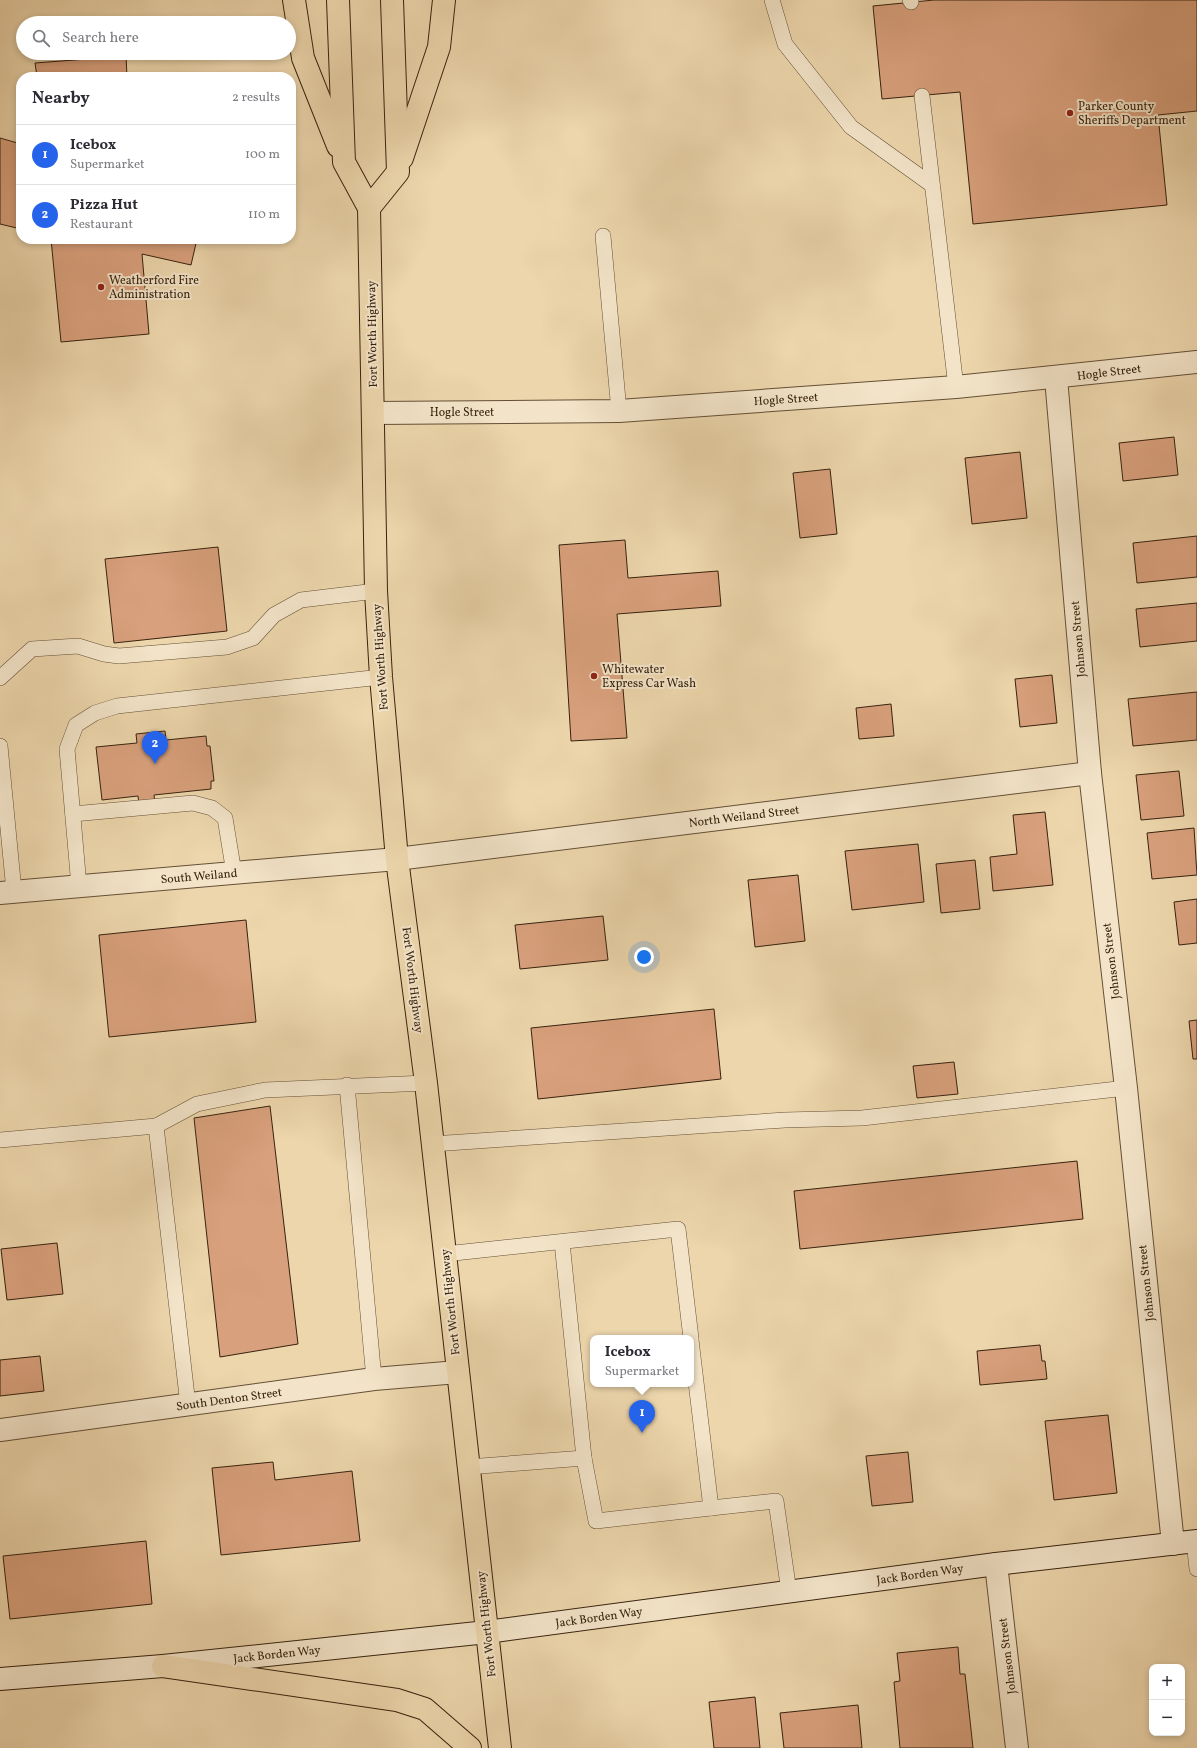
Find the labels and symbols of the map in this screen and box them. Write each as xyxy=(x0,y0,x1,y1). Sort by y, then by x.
place label: Parker County Sheriffs Department xyxy=(1078,99,1186,129)
marker: Parker County Sheriffs Department xyxy=(1065,108,1075,118)
place label: Weatherford Fire Administration xyxy=(109,273,199,303)
street label: Fort Worth Highway xyxy=(364,280,382,388)
marker: Weatherford Fire Administration xyxy=(96,282,106,292)
street label: Hogle Street xyxy=(1076,361,1142,385)
street label: Hogle Street xyxy=(753,390,819,410)
street label: Hogle Street xyxy=(430,405,494,421)
street label: Johnson Street xyxy=(1068,600,1090,678)
street label: Fort Worth Highway xyxy=(369,603,393,711)
place label: Whitewater Express Car Wash xyxy=(602,662,696,692)
marker: Whitewater Express Car Wash xyxy=(589,671,599,681)
pin: 2 xyxy=(142,731,168,764)
street label: North Weiland Street xyxy=(688,802,800,832)
street label: South Weiland xyxy=(160,866,238,888)
street label: Johnson Street xyxy=(1099,922,1125,1000)
street label: Fort Worth Highway xyxy=(398,926,427,1035)
your location xyxy=(634,947,654,967)
street label: Johnson Street xyxy=(1135,1244,1159,1322)
street label: Fort Worth Highway xyxy=(437,1247,465,1356)
street label: South Denton Street xyxy=(175,1385,283,1415)
pin: 1 xyxy=(629,1400,655,1433)
street label: Jack Borden Way xyxy=(876,1561,965,1589)
street label: Fort Worth Highway xyxy=(473,1569,501,1678)
street label: Jack Borden Way xyxy=(555,1604,644,1632)
street label: Johnson Street xyxy=(995,1617,1021,1695)
street label: Jack Borden Way xyxy=(233,1642,322,1668)

